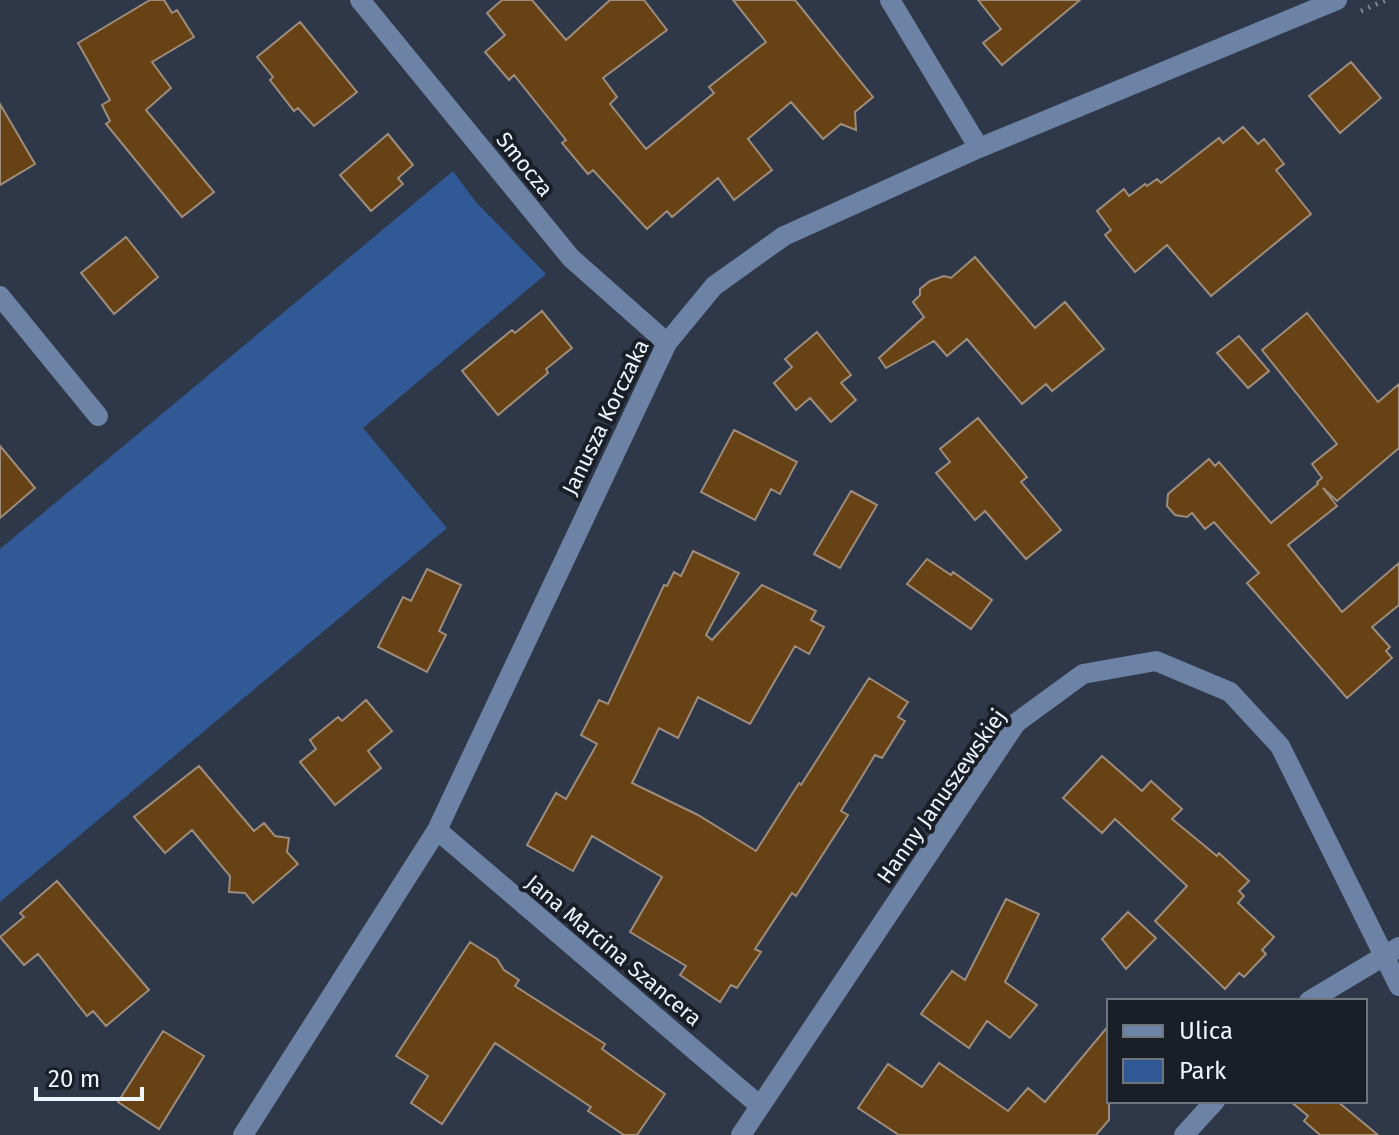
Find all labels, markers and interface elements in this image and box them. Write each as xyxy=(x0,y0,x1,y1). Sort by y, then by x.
street label: Smocza xyxy=(490,126,559,202)
street label: Janusza Korczaka xyxy=(556,335,655,499)
street label: Hanny Januszewskiej xyxy=(871,704,1012,889)
street label: Jana Marcina Szancera xyxy=(520,869,707,1032)
legend xyxy=(1107,999,1367,1103)
text: Ulica xyxy=(1179,1017,1233,1045)
scale bar xyxy=(36,1051,142,1101)
text: Park xyxy=(1179,1057,1227,1085)
text: 20 m xyxy=(48,1065,100,1093)

